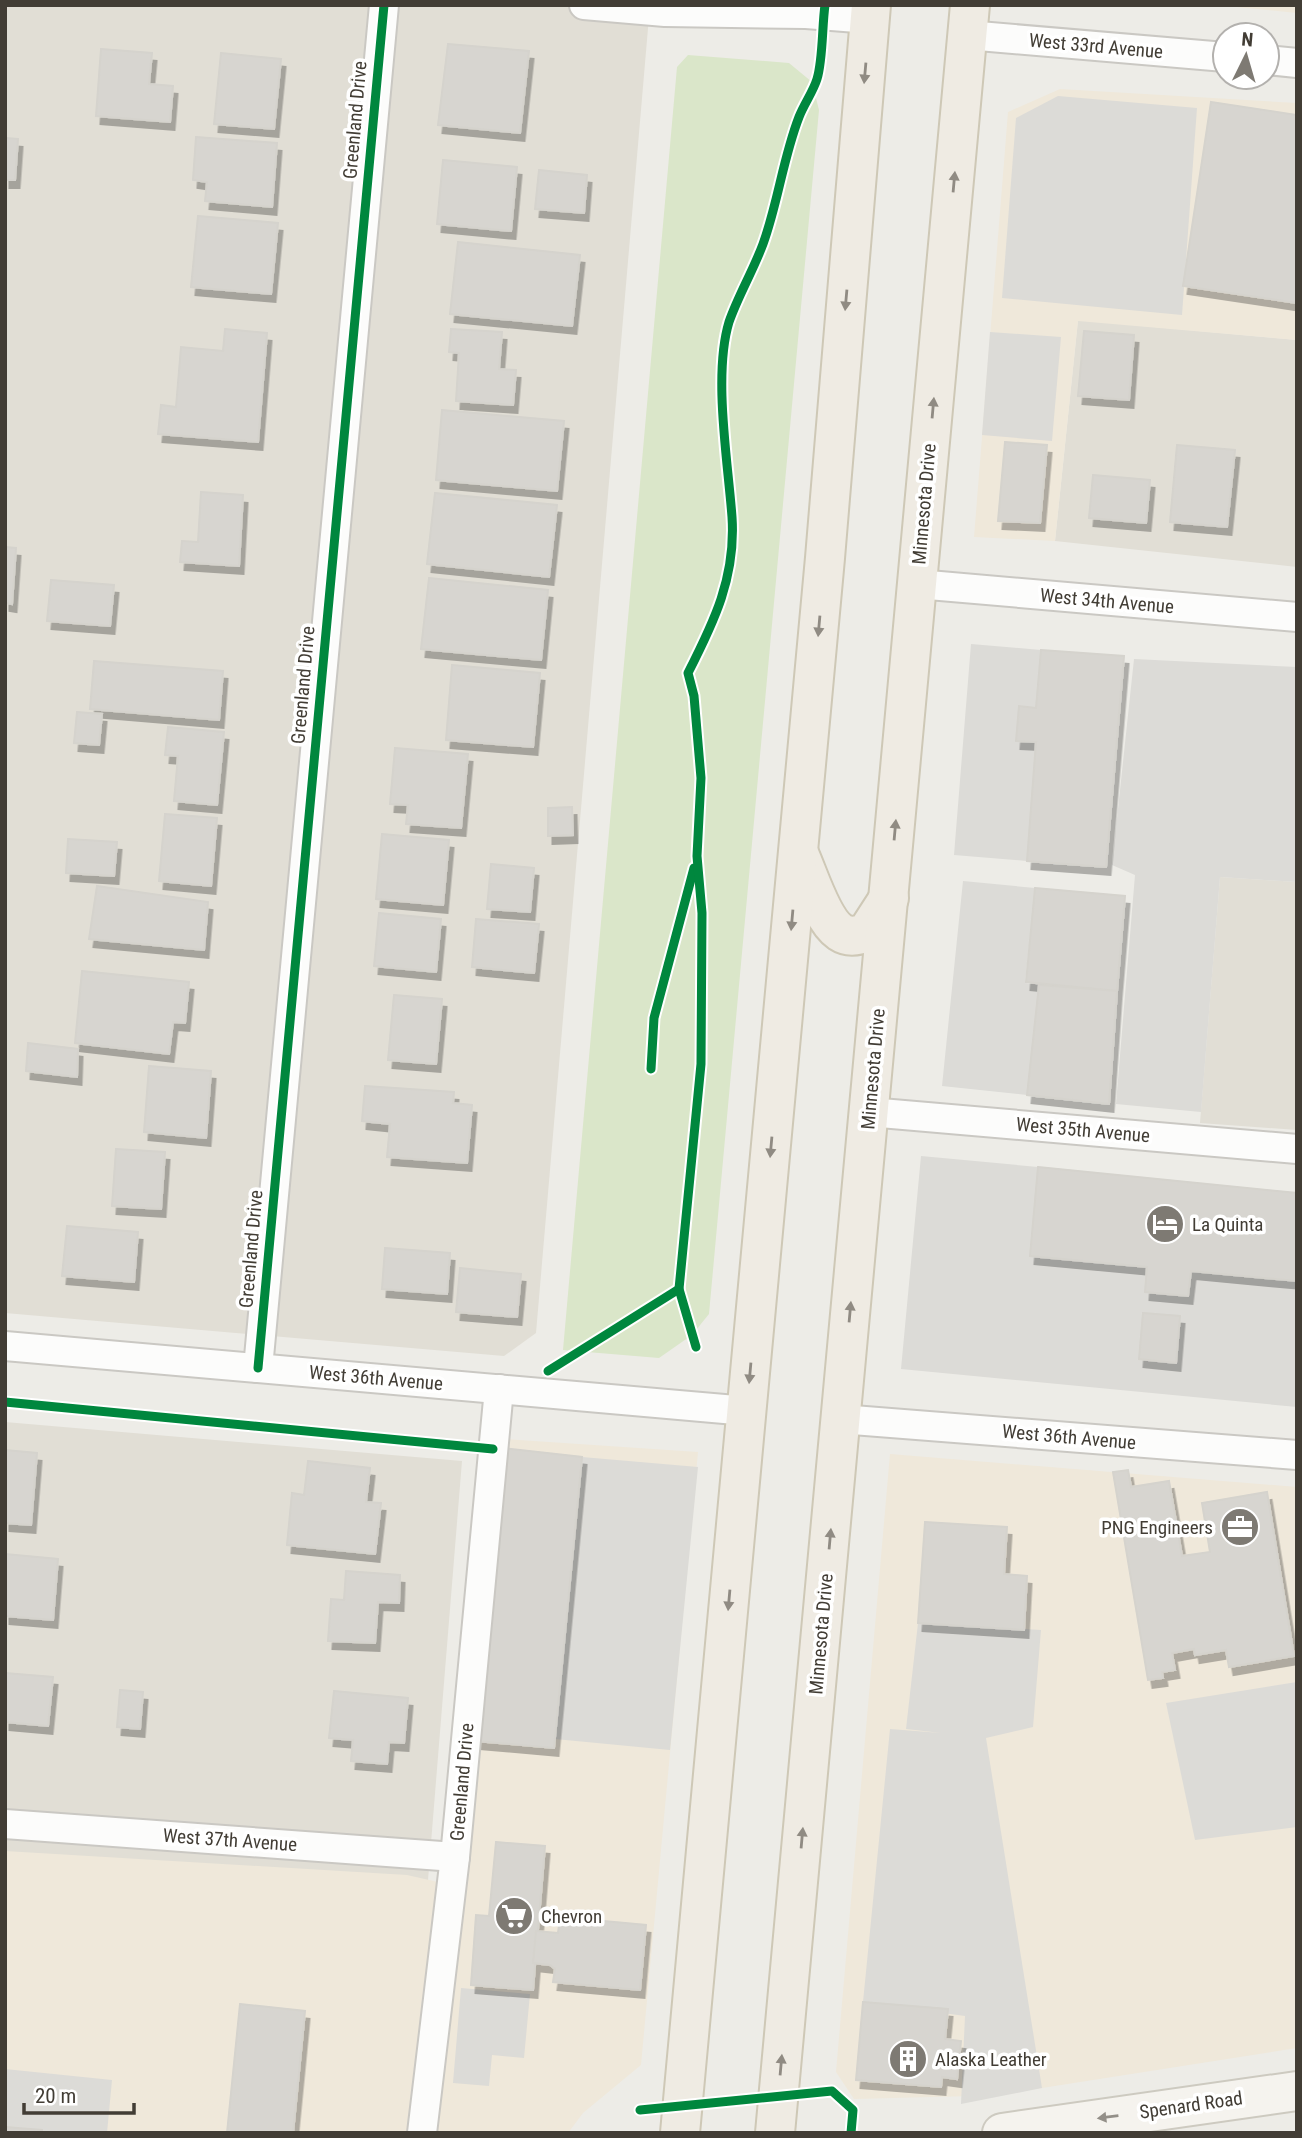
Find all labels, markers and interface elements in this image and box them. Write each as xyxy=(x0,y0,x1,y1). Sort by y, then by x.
north arrow xyxy=(1211,21,1281,91)
text: N xyxy=(1241,28,1254,52)
street label: West 33rd Avenue xyxy=(1028,29,1164,63)
street label: Greenland Drive xyxy=(338,60,372,180)
one-way arrow xyxy=(859,62,870,84)
one-way arrow xyxy=(949,171,960,193)
one-way arrow xyxy=(840,289,851,311)
one-way arrow xyxy=(928,397,939,419)
street label: Minnesota Drive xyxy=(907,443,941,565)
street label: West 34th Avenue xyxy=(1039,584,1175,618)
one-way arrow xyxy=(813,615,824,637)
street label: Greenland Drive xyxy=(286,625,320,745)
one-way arrow xyxy=(890,819,901,841)
one-way arrow xyxy=(786,909,797,931)
street label: Minnesota Drive xyxy=(856,1008,890,1130)
street label: West 35th Avenue xyxy=(1015,1113,1151,1147)
one-way arrow xyxy=(765,1136,776,1158)
street label: Greenland Drive xyxy=(234,1189,268,1309)
hotel icon: La Quinta xyxy=(1144,1203,1186,1245)
place label: La Quinta xyxy=(1192,1213,1263,1236)
one-way arrow xyxy=(845,1301,856,1323)
street label: West 36th Avenue xyxy=(308,1361,444,1395)
one-way arrow xyxy=(744,1363,755,1385)
street label: West 36th Avenue xyxy=(1001,1420,1137,1454)
office icon: PNG Engineers xyxy=(1219,1506,1261,1548)
place label: PNG Engineers xyxy=(1101,1516,1213,1539)
one-way arrow xyxy=(824,1527,835,1549)
street label: Minnesota Drive xyxy=(804,1573,838,1695)
one-way arrow xyxy=(723,1589,734,1611)
street label: Greenland Drive xyxy=(445,1722,479,1842)
street label: West 37th Avenue xyxy=(162,1824,298,1856)
one-way arrow xyxy=(797,1827,808,1849)
supermarket icon: Chevron xyxy=(493,1895,535,1937)
place label: Chevron xyxy=(541,1905,602,1928)
building icon: Alaska Leather xyxy=(887,2038,929,2080)
place label: Alaska Leather xyxy=(935,2048,1047,2071)
one-way arrow xyxy=(776,2054,787,2076)
scale bar xyxy=(24,2072,135,2116)
text: 20 m xyxy=(35,2084,76,2108)
street label: Spenard Road xyxy=(1138,2086,1244,2124)
one-way arrow xyxy=(1097,2111,1119,2122)

